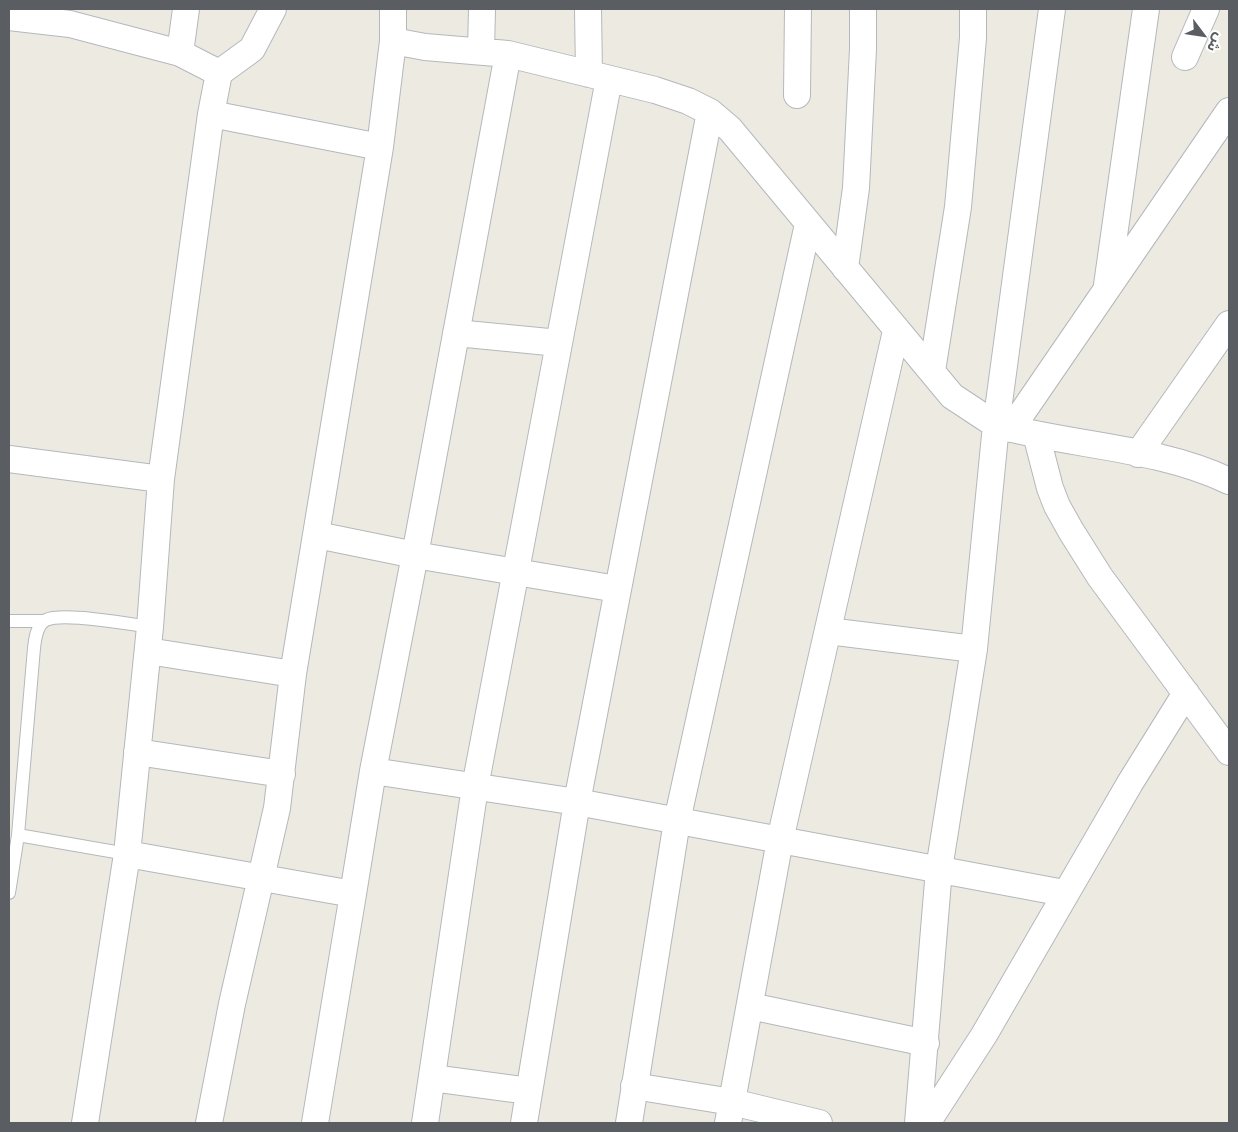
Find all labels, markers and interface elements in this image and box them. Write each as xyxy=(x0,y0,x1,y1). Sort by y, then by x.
north arrow xyxy=(1178,10,1228,60)
text: ش xyxy=(1204,30,1228,55)

